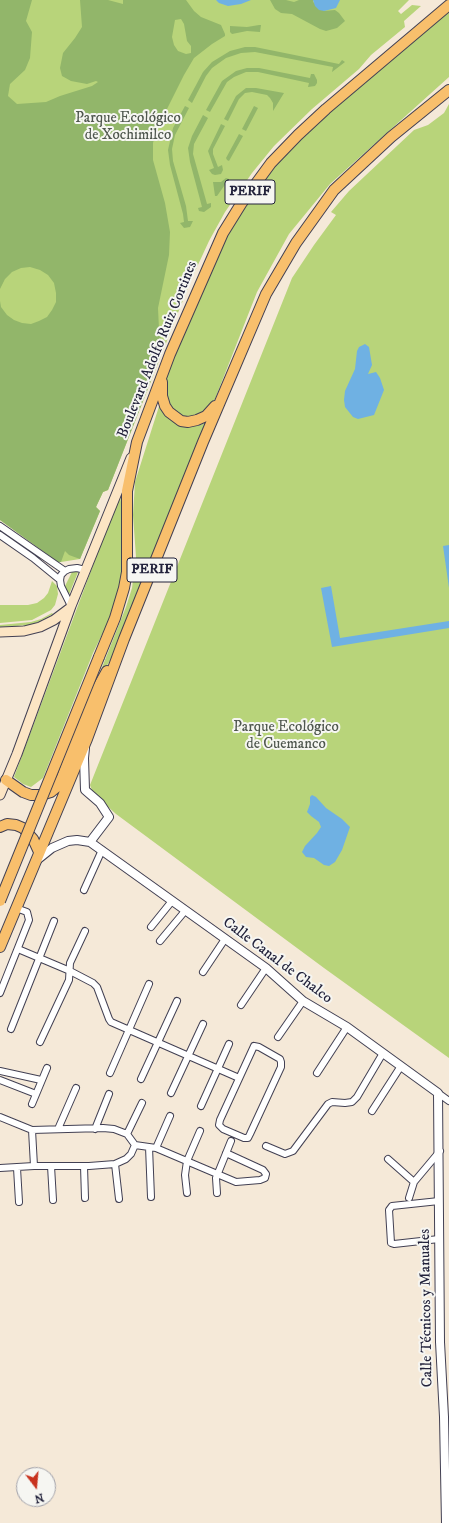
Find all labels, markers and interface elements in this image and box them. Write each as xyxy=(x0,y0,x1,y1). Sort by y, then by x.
park label: Parque Ecológico de Xochimilco xyxy=(75,110,181,145)
road number: PERIF xyxy=(225,180,275,204)
street label: Boulevard Adolfo Ruiz Cortines xyxy=(114,259,202,441)
road number: PERIF xyxy=(127,558,177,582)
park label: Parque Ecológico de Cuemanco xyxy=(233,719,339,754)
street label: Calle Canal de Chalco xyxy=(219,914,335,1008)
street label: Calle Técnicos y Manuales xyxy=(417,1229,437,1387)
north arrow xyxy=(16,1467,56,1507)
text: N xyxy=(33,1490,45,1506)

